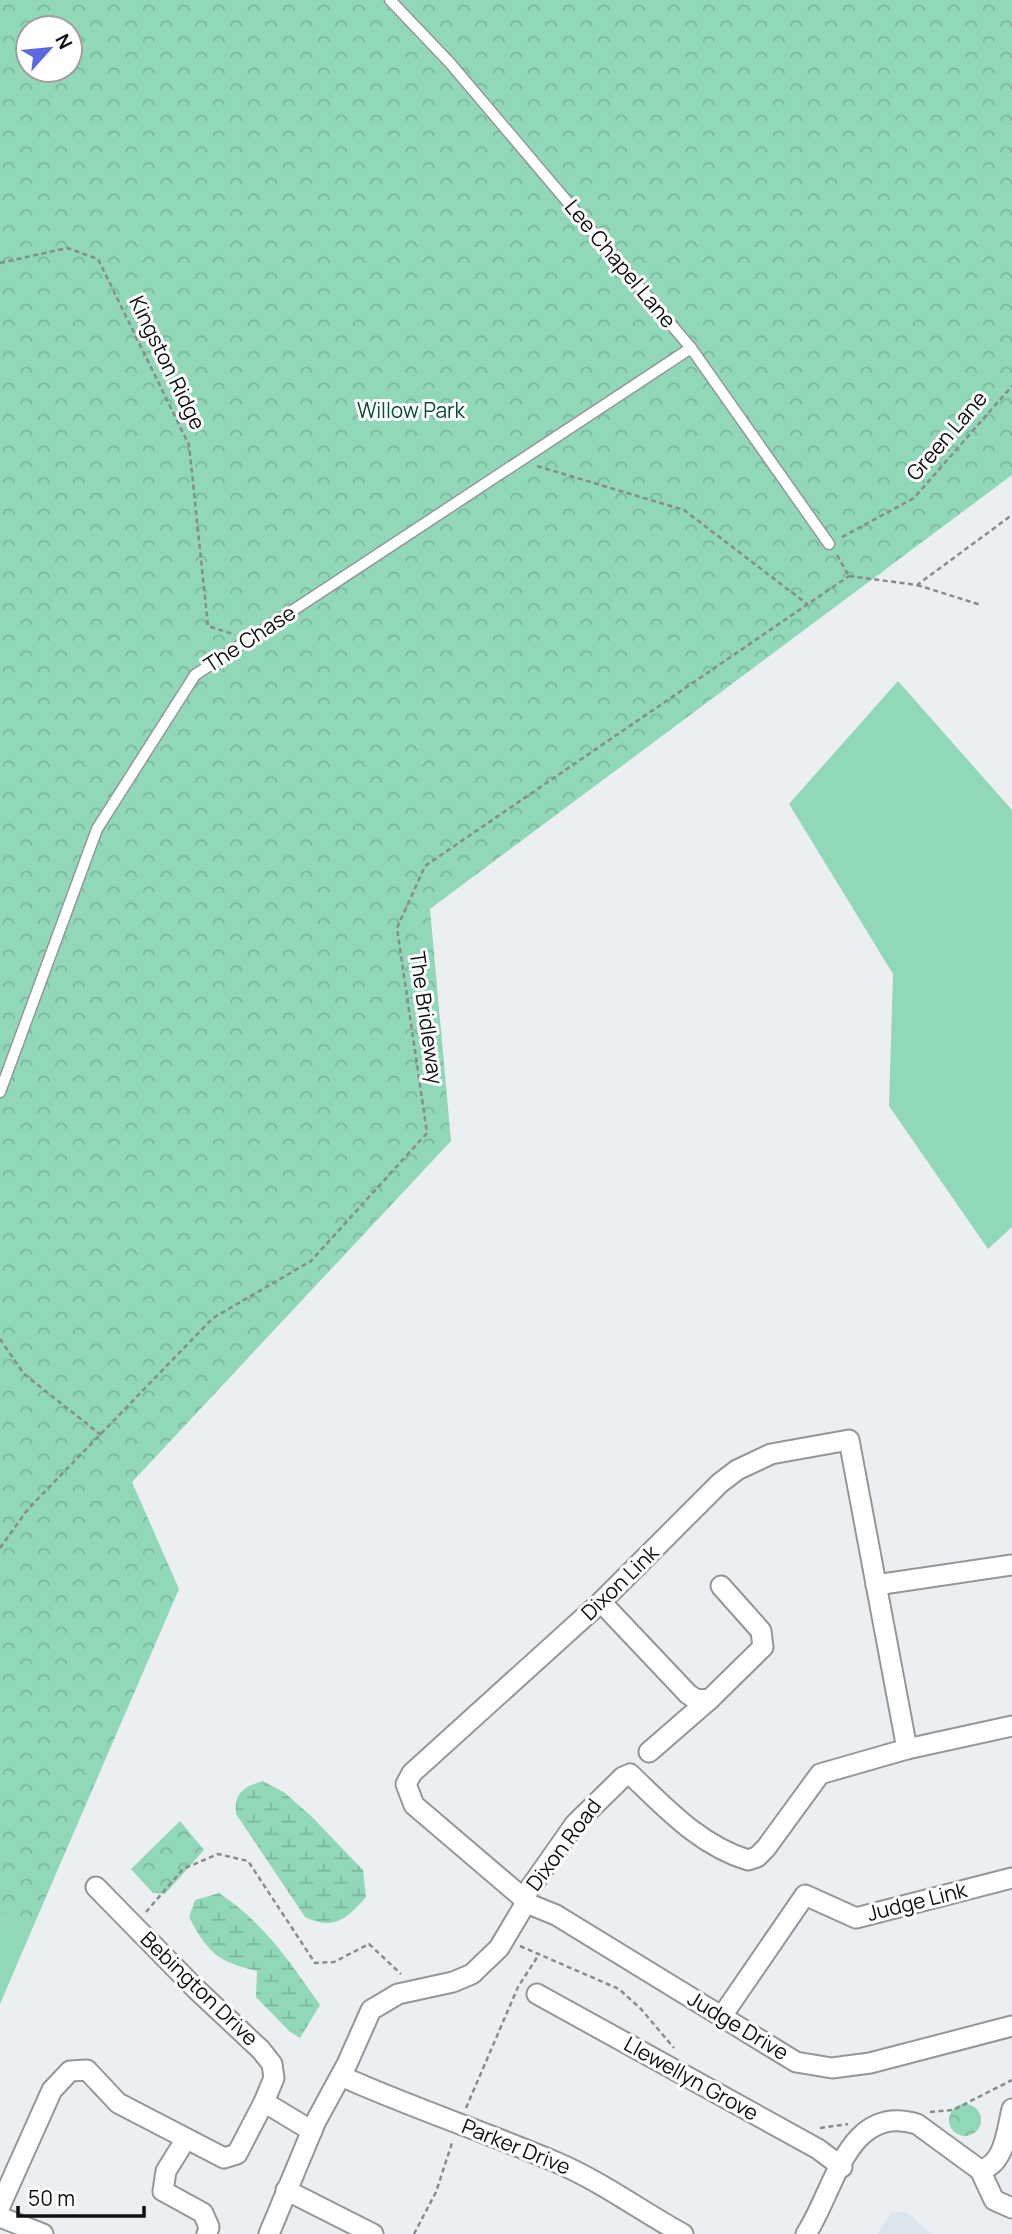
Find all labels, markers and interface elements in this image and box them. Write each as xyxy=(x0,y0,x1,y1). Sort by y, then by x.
north arrow xyxy=(14,14,84,84)
text: N xyxy=(49,29,79,53)
street label: Lee Chapel Lane xyxy=(559,193,683,333)
street label: Kingston Ridge xyxy=(123,291,212,434)
street label: Green Lane xyxy=(900,385,993,486)
park label: Willow Park xyxy=(357,396,466,424)
street label: The Chase xyxy=(198,598,301,678)
street label: The Bridleway xyxy=(404,950,450,1086)
street label: Dixon Link xyxy=(575,1538,664,1626)
street label: Dixon Road xyxy=(519,1793,607,1896)
street label: Judge Link xyxy=(864,1875,970,1927)
street label: Bebington Drive xyxy=(135,1925,265,2052)
street label: Judge Drive xyxy=(683,1984,794,2066)
street label: Llewellyn Grove xyxy=(619,2030,764,2127)
street label: Parker Drive xyxy=(458,2112,575,2181)
scale bar xyxy=(18,2174,144,2218)
text: 50 m xyxy=(28,2184,75,2212)

